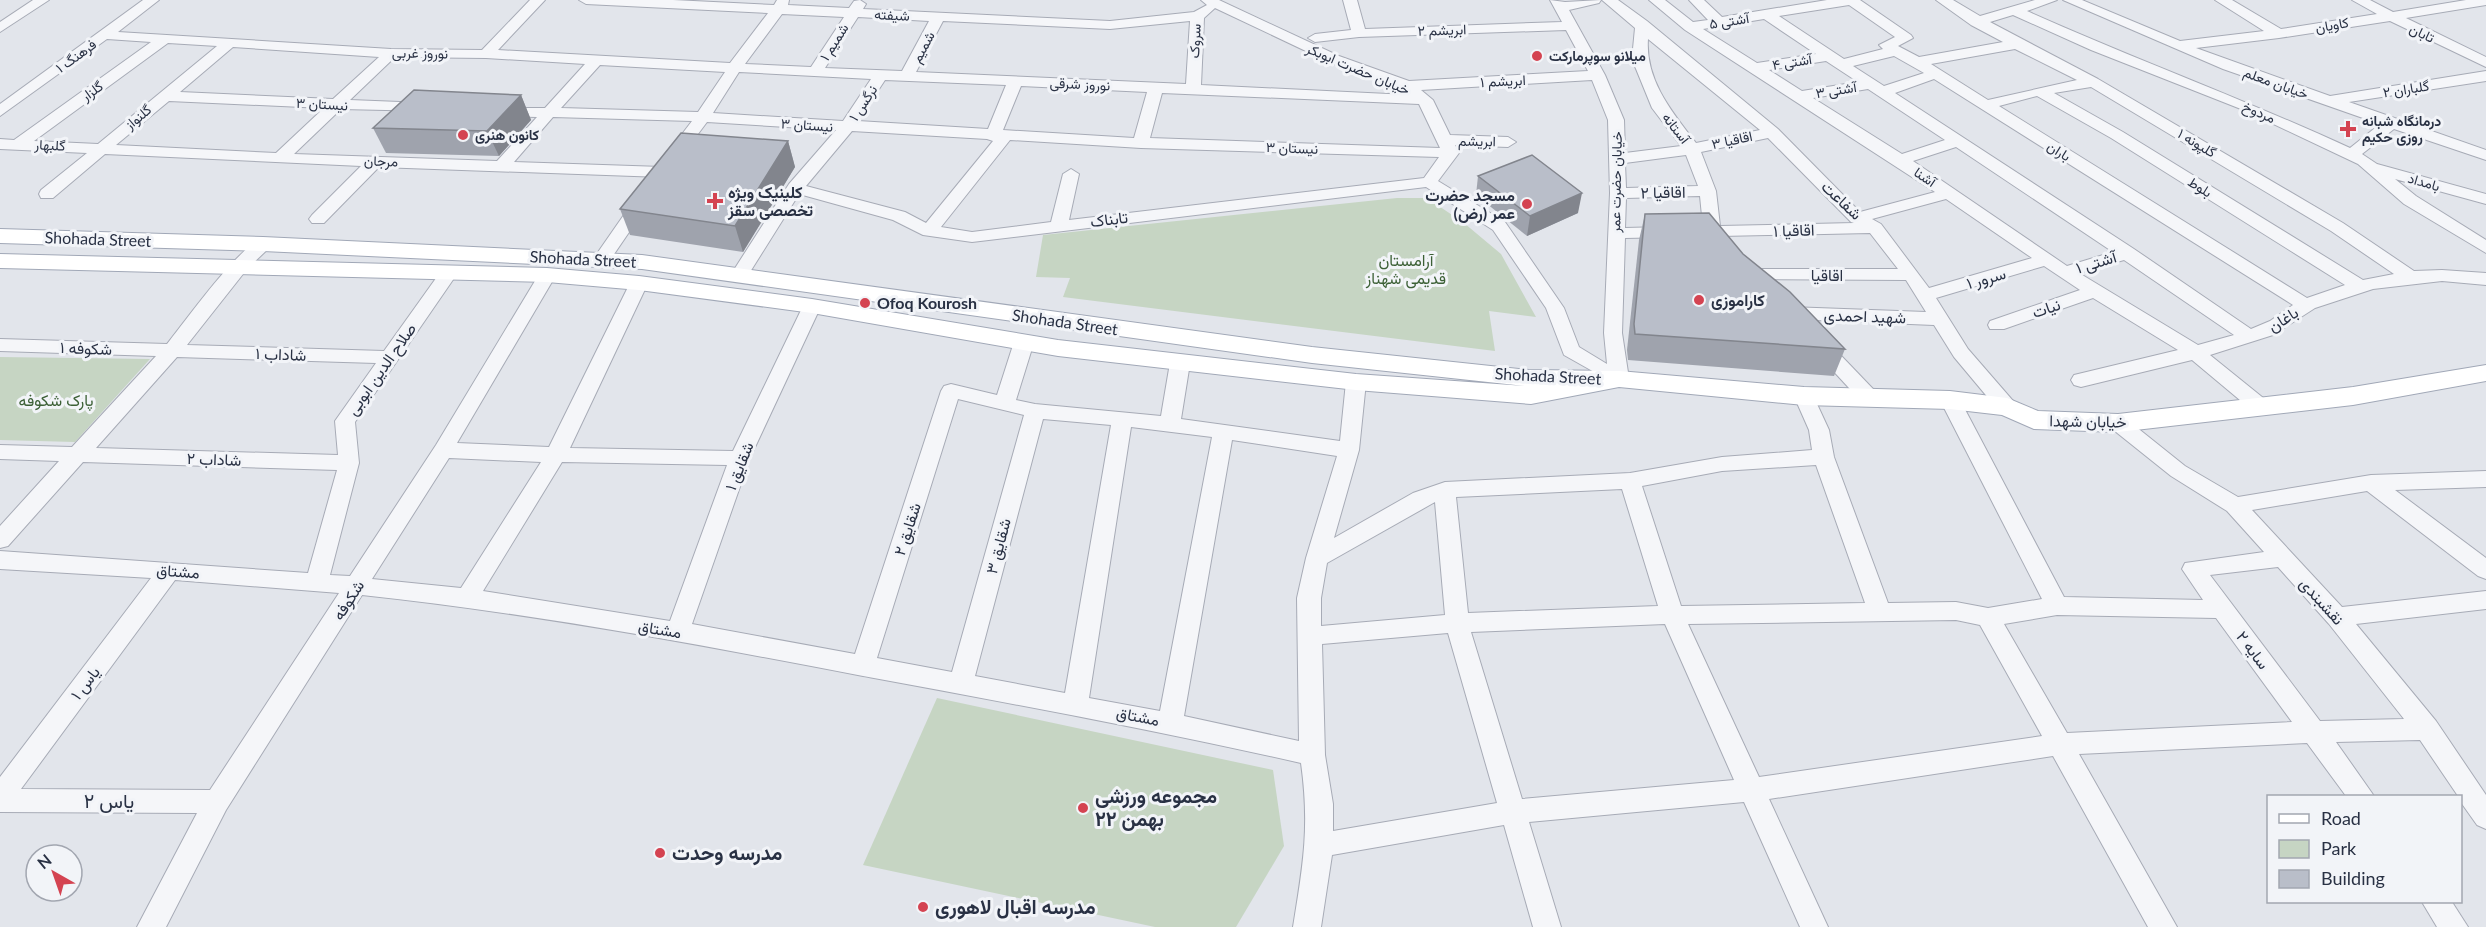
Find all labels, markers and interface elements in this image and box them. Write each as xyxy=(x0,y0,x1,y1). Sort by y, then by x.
street label: شیفته xyxy=(874,5,910,24)
street label: آشتی ۵ xyxy=(1708,9,1752,33)
street label: کاویان xyxy=(2314,13,2350,37)
street label: تابان xyxy=(2407,19,2438,47)
street label: شمیم ۱ xyxy=(816,20,852,64)
street label: ابریشم ۲ xyxy=(1417,20,1467,40)
street label: سروک xyxy=(1185,23,1205,59)
street label: شمیم xyxy=(907,28,939,66)
street label: فرهنگ ۱ xyxy=(52,35,100,77)
street label: خیابان حضرت ابوبکر xyxy=(1303,39,1413,99)
street label: نوروز غربی xyxy=(392,44,448,62)
place label: میلانو سوپرمارکت xyxy=(1549,47,1646,66)
marker: میلانو سوپرمارکت xyxy=(1530,49,1544,63)
street label: آشتی ۴ xyxy=(1771,50,1815,74)
street label: خیابان معلم xyxy=(2241,63,2311,103)
street label: ابریشم ۱ xyxy=(1480,71,1526,91)
street label: نوروز شرقی xyxy=(1049,73,1111,95)
street label: گلباران ۲ xyxy=(2382,76,2430,102)
street label: گلزار xyxy=(77,77,107,106)
street label: آشتی ۳ xyxy=(1814,78,1859,102)
street label: نرگس ۱ xyxy=(845,82,881,124)
street label: نیستان ۳ xyxy=(295,94,349,114)
street label: مردوخ xyxy=(2239,97,2278,129)
street label: گلنواز xyxy=(120,101,155,134)
street label: آستانه xyxy=(1659,109,1695,148)
place label: درمانگاه شبانه روزی حکیم xyxy=(2362,112,2441,146)
street label: نیستان ۳ xyxy=(780,114,834,136)
marker: درمانگاه شبانه روزی حکیم xyxy=(2339,120,2357,138)
street label: گلپونه ۱ xyxy=(2174,125,2219,162)
place label: کانون هنری xyxy=(475,126,539,144)
street label: اقاقیا ۳ xyxy=(1710,127,1754,152)
marker: کانون هنری xyxy=(456,128,470,142)
street label: خیابان حضرت عمر xyxy=(1606,131,1626,234)
street label: ابریشم xyxy=(1458,132,1496,150)
street label: گلبهار xyxy=(33,135,66,155)
street label: باران xyxy=(2044,137,2074,165)
street label: نیستان ۳ xyxy=(1266,138,1318,158)
street label: مرجان xyxy=(364,151,398,171)
street label: آشنا xyxy=(1911,163,1941,191)
street label: بامداد xyxy=(2406,169,2442,195)
street label: بلوط xyxy=(2185,173,2215,201)
street label: شفاعت xyxy=(1818,176,1866,223)
place label: کلینیک ویژه تخصصی سقز xyxy=(727,182,813,221)
street label: اقاقیا ۲ xyxy=(1640,182,1686,202)
place label: مسجد حضرت عمر (رض) xyxy=(1425,185,1515,224)
marker: کلینیک ویژه تخصصی سقز xyxy=(706,192,724,210)
marker: مسجد حضرت عمر (رض) xyxy=(1520,197,1534,211)
street label: تابناک xyxy=(1089,207,1129,231)
street label: اقاقیا ۱ xyxy=(1773,219,1815,241)
street label: Shohada Street xyxy=(44,227,152,250)
street label: Shohada Street xyxy=(529,246,637,271)
street label: آشتی ۱ xyxy=(2073,246,2120,279)
park label: آرامستان قدیمی شهناز xyxy=(1365,250,1446,289)
street label: سرور ۱ xyxy=(1964,263,2008,294)
street label: اقاقیا xyxy=(1811,265,1843,285)
place label: کاراموزی xyxy=(1711,290,1765,311)
place label: Ofoq Kourosh xyxy=(877,293,977,312)
marker: کاراموزی xyxy=(1692,293,1706,307)
street label: نیات xyxy=(2029,294,2063,322)
marker: Ofoq Kourosh xyxy=(858,296,872,310)
street label: باغان xyxy=(2264,302,2302,336)
street label: Shohada Street xyxy=(1011,305,1119,338)
street label: شهید احمدی xyxy=(1823,305,1907,328)
street label: صلاح الدین ابوبی xyxy=(342,319,422,420)
street label: شکوفه ۱ xyxy=(60,337,112,360)
street label: شاداب ۱ xyxy=(255,343,307,365)
street label: Shohada Street xyxy=(1494,363,1602,388)
park label: پارک شکوفه xyxy=(19,390,93,412)
street label: خیابان شهدا xyxy=(2049,410,2127,433)
street label: شقایق ۱ xyxy=(720,439,759,494)
street label: شاداب ۲ xyxy=(186,448,242,470)
street label: شقایق ۲ xyxy=(889,500,926,558)
street label: شقایق ۳ xyxy=(981,516,1016,576)
street label: مشتاق xyxy=(156,560,200,582)
street label: نقشبندی xyxy=(2295,573,2348,629)
street label: شکوفه xyxy=(328,576,369,624)
street label: مشتاق xyxy=(637,616,683,642)
street label: سایه ۲ xyxy=(2232,627,2274,673)
street label: یاس ۱ xyxy=(66,662,105,704)
street label: مشتاق xyxy=(1115,702,1161,730)
place label: مجموعه ورزشی ۲۲ بهمن xyxy=(1095,783,1217,832)
street label: یاس ۲ xyxy=(84,788,134,813)
legend xyxy=(2267,795,2462,903)
marker: مجموعه ورزشی ۲۲ بهمن xyxy=(1076,801,1090,815)
text: Road xyxy=(2321,807,2361,829)
text: Park xyxy=(2321,837,2357,859)
place label: مدرسه وحدت xyxy=(672,840,783,866)
north arrow xyxy=(24,843,84,903)
marker: مدرسه وحدت xyxy=(653,846,667,860)
text: N xyxy=(33,850,55,872)
text: Building xyxy=(2321,867,2385,889)
place label: مدرسه اقبال لاهوری xyxy=(935,894,1096,920)
marker: مدرسه اقبال لاهوری xyxy=(916,900,930,914)

